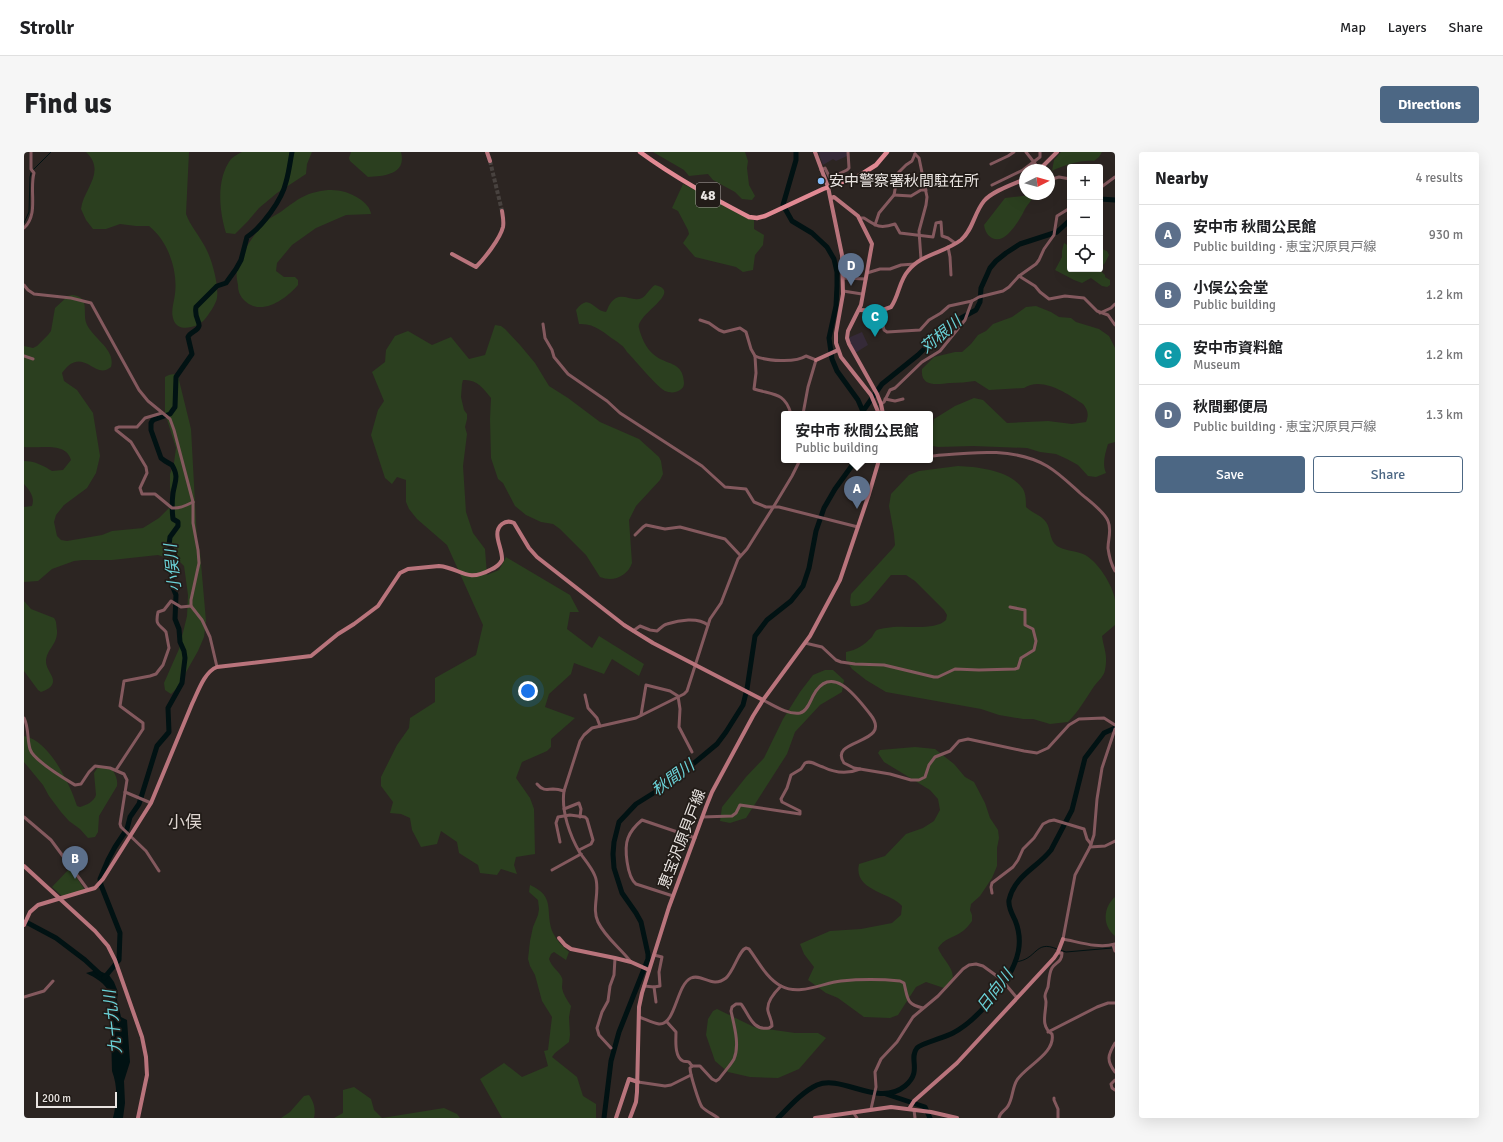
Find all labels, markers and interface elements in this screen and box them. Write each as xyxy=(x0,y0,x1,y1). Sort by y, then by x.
text: Strollr xyxy=(20,16,74,40)
text: Map xyxy=(1340,19,1366,36)
text: Layers xyxy=(1388,19,1427,36)
text: Share xyxy=(1449,19,1483,36)
button: Directions xyxy=(1380,86,1479,123)
text: Find us xyxy=(24,87,112,121)
north arrow xyxy=(1019,164,1055,200)
map controls xyxy=(1067,164,1103,272)
button: + xyxy=(1067,164,1103,200)
text: Nearby xyxy=(1155,168,1208,189)
text: 4 results xyxy=(1415,170,1463,186)
place label: 安中警察署秋間駐在所 xyxy=(829,172,979,190)
marker: 安中警察署秋間駐在所 xyxy=(816,176,826,186)
road number: 48 xyxy=(696,183,720,207)
button: − xyxy=(1067,200,1103,236)
text: 安中市 秋間公民館 xyxy=(1193,218,1316,236)
text: A xyxy=(1164,227,1172,243)
text: 930 m xyxy=(1429,227,1463,243)
button: locate xyxy=(1067,236,1103,272)
text: Public building · 恵宝沢原貝戸線 xyxy=(1193,239,1377,255)
pin: D xyxy=(838,253,864,286)
text: 小俣公会堂 xyxy=(1193,279,1268,297)
text: B xyxy=(1164,287,1172,303)
text: 1.2 km xyxy=(1426,287,1463,303)
text: Public building xyxy=(1193,297,1276,313)
pin: C xyxy=(862,304,888,337)
water label: 苅根川 xyxy=(916,311,967,358)
text: 安中市資料館 xyxy=(1193,339,1283,357)
text: C xyxy=(1164,347,1172,363)
text: 1.2 km xyxy=(1426,347,1463,363)
text: Museum xyxy=(1193,357,1240,373)
text: 秋間郵便局 xyxy=(1193,398,1268,416)
text: D xyxy=(1164,407,1172,423)
text: 1.3 km xyxy=(1426,407,1463,423)
popup xyxy=(781,411,933,463)
text: Public building · 恵宝沢原貝戸線 xyxy=(1193,419,1377,435)
text: 安中市 秋間公民館 xyxy=(795,422,919,440)
text: Public building xyxy=(795,440,878,456)
button: Save xyxy=(1155,456,1305,493)
button: Share xyxy=(1313,456,1463,493)
pin: A xyxy=(844,476,870,509)
water label: 小俣川 xyxy=(160,541,185,593)
your location xyxy=(518,681,538,701)
water label: 秋間川 xyxy=(648,755,700,800)
street label: 恵宝沢原貝戸線 xyxy=(655,787,709,891)
district label: 小俣 xyxy=(168,812,202,833)
pin: B xyxy=(62,846,88,879)
water label: 日向川 xyxy=(973,964,1019,1016)
water label: 九十九川 xyxy=(100,987,126,1055)
scale bar xyxy=(36,1090,117,1109)
text: 200 m xyxy=(42,1092,71,1105)

